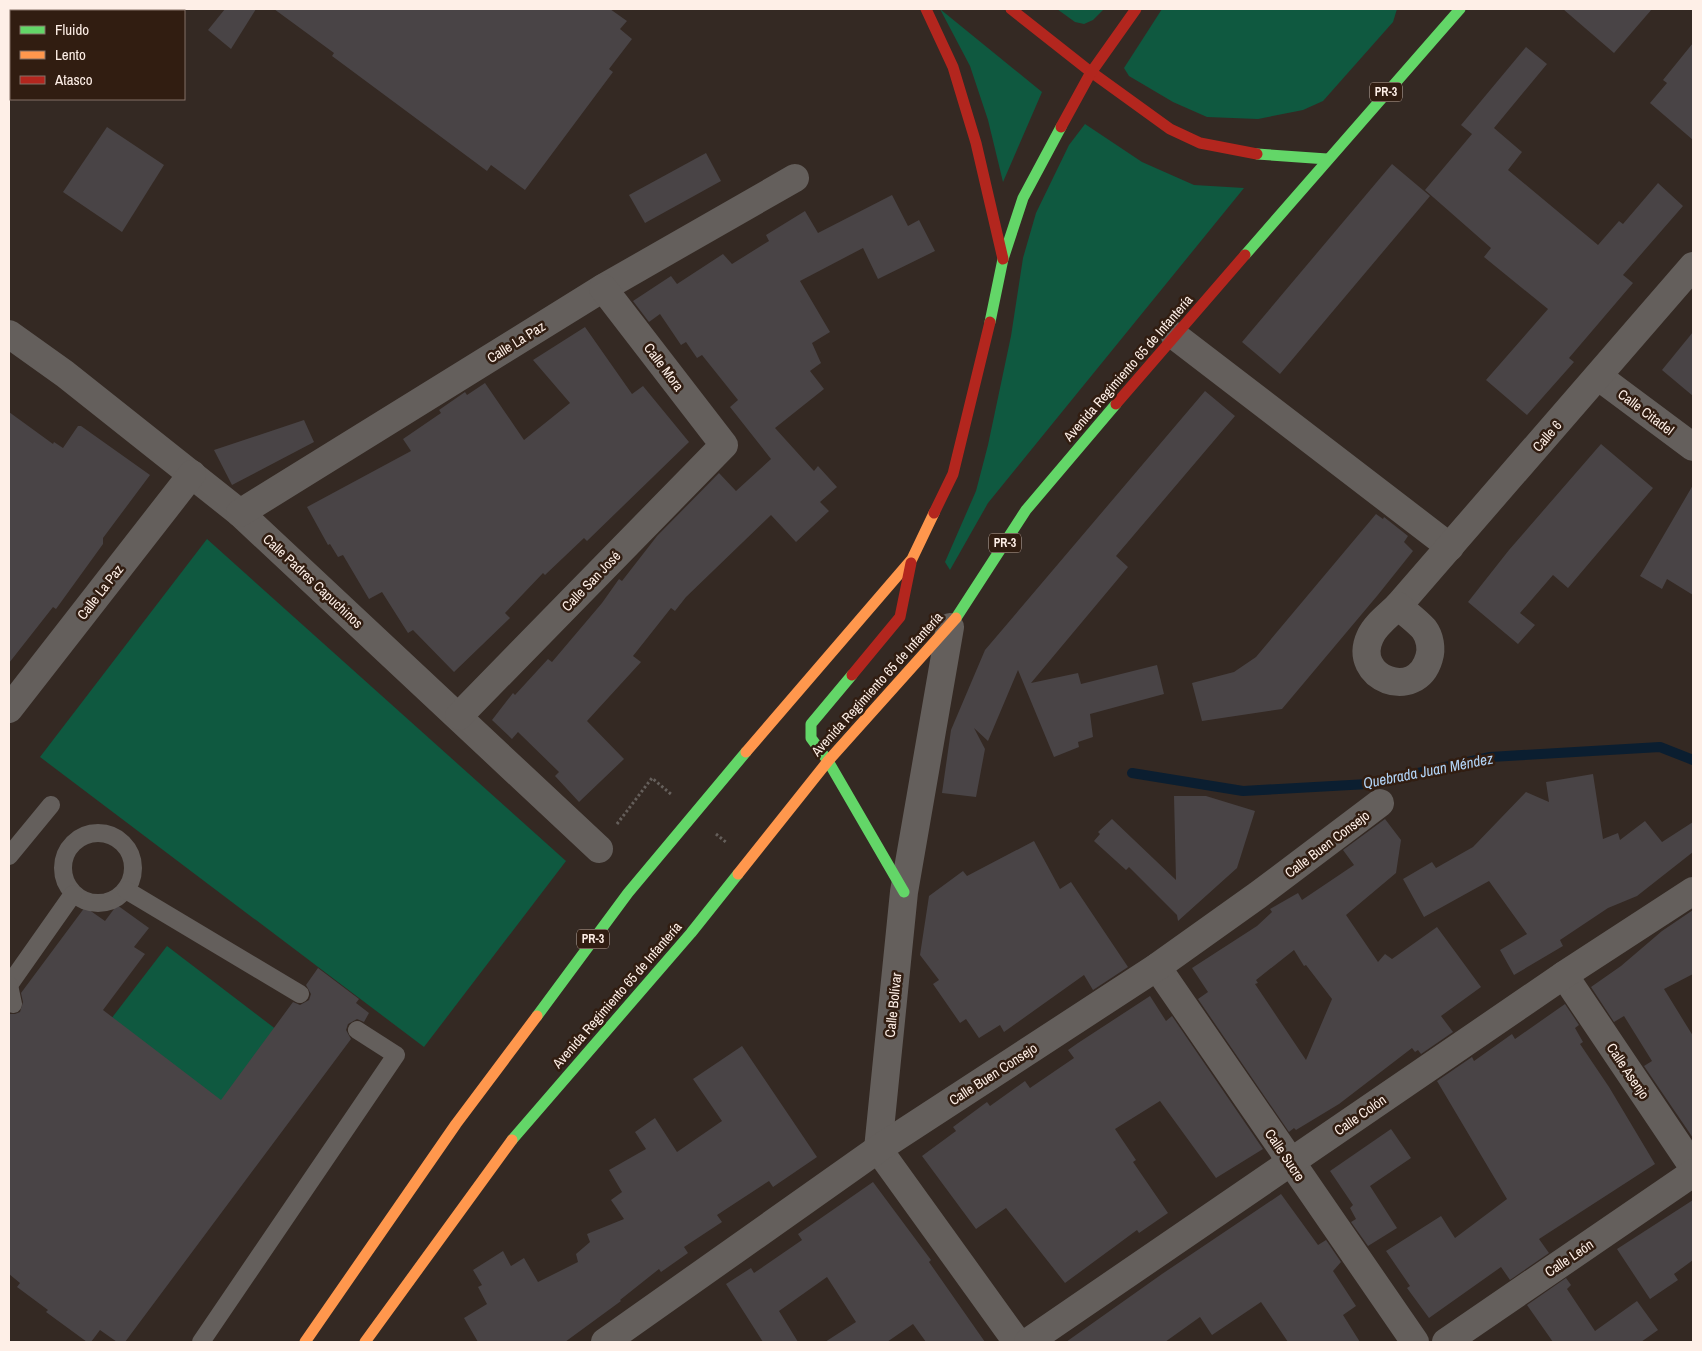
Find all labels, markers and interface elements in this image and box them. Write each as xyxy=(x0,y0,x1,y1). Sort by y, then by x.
legend xyxy=(10,10,185,100)
text: Fluido xyxy=(55,19,89,40)
text: Lento xyxy=(55,44,86,65)
text: Atasco xyxy=(54,69,93,90)
road number: PR-3 xyxy=(1370,82,1402,101)
street label: Avenida Regimiento 65 de Infantería xyxy=(1059,291,1197,446)
street label: Calle La Paz xyxy=(484,317,549,367)
street label: Calle Mora xyxy=(640,339,688,395)
street label: Calle Citadel xyxy=(1614,385,1678,439)
street label: Calle 6 xyxy=(1528,417,1566,455)
street label: Calle Padres Capuchinos xyxy=(259,530,367,632)
road number: PR-3 xyxy=(989,534,1021,552)
street label: Calle San José xyxy=(558,547,624,615)
street label: Calle La Paz xyxy=(73,561,127,623)
street label: Avenida Regimiento 65 de Infantería xyxy=(807,608,947,761)
water label: Quebrada Juan Méndez xyxy=(1361,747,1496,793)
street label: Calle Buen Consejo xyxy=(1281,806,1373,882)
street label: Avenida Regimiento 65 de Infantería xyxy=(548,918,686,1073)
road number: PR-3 xyxy=(577,930,609,949)
street label: Calle Bolívar xyxy=(881,972,905,1038)
street label: Calle Buen Consejo xyxy=(946,1039,1040,1109)
street label: Calle Asenjo xyxy=(1603,1040,1653,1102)
street label: Calle Colón xyxy=(1331,1091,1389,1139)
street label: Calle Sucre xyxy=(1261,1125,1309,1185)
street label: Calle León xyxy=(1541,1235,1597,1281)

